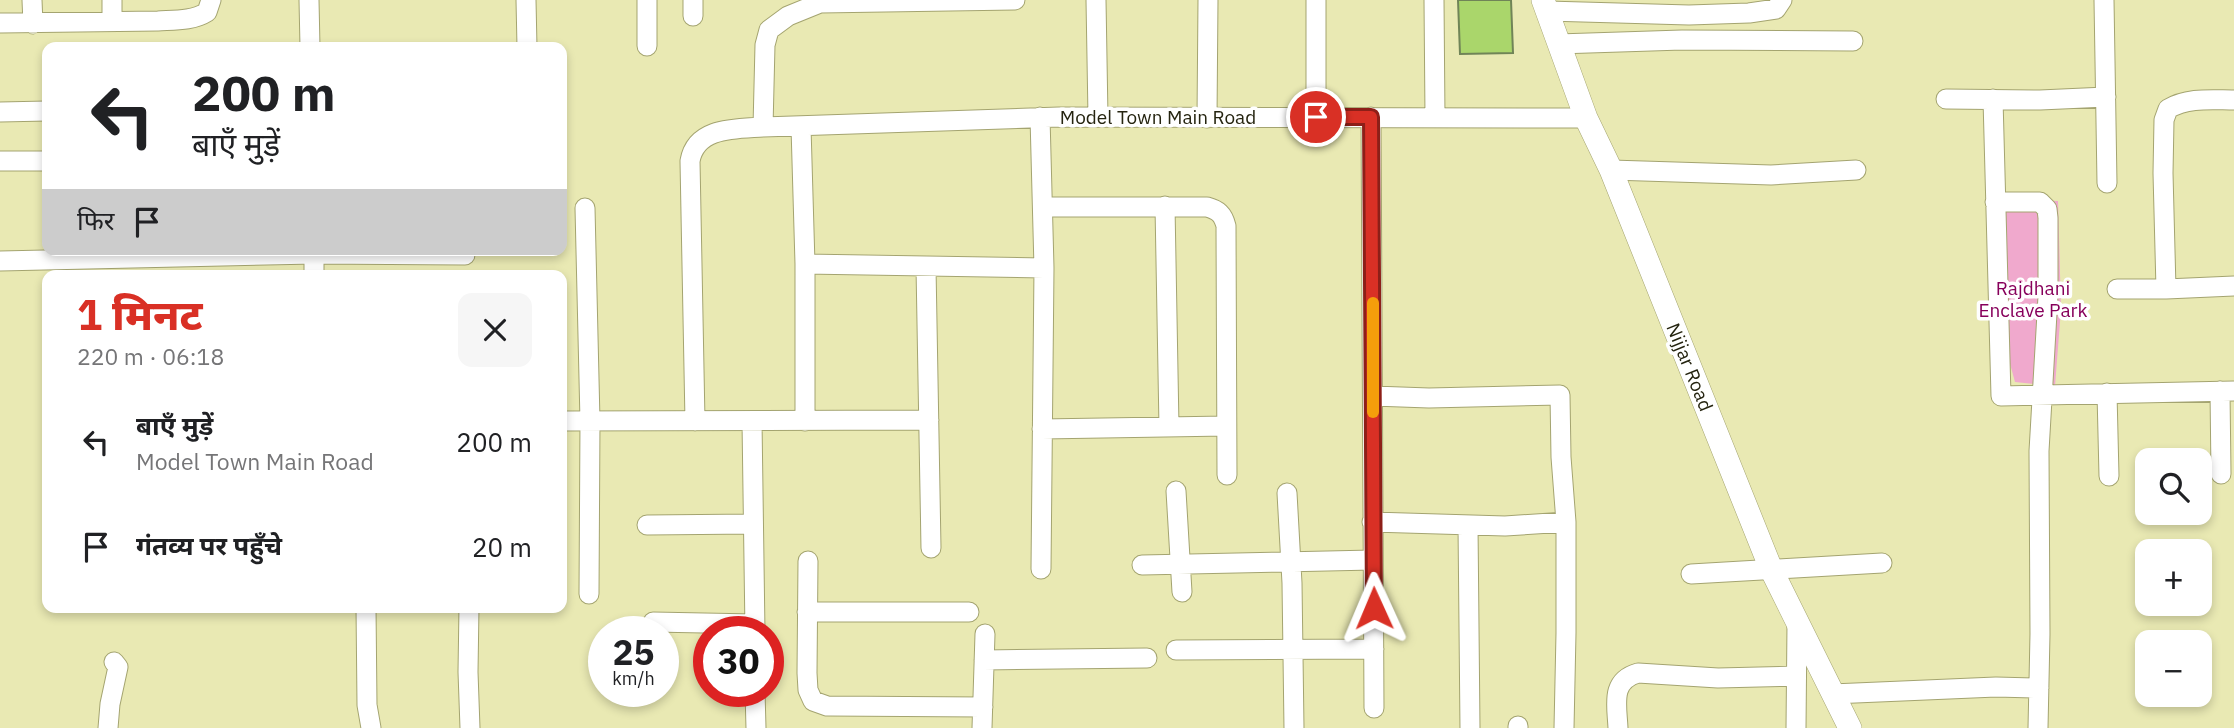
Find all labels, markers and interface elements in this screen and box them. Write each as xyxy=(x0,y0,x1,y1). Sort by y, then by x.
text: 200 m xyxy=(192,61,336,124)
icon: left xyxy=(77,70,168,161)
pin xyxy=(1286,87,1346,147)
icon: arrive xyxy=(1297,98,1335,136)
street label: Model Town Main Road xyxy=(1060,105,1256,129)
text: बाएँ मुड़ें xyxy=(192,123,280,165)
text: फिर xyxy=(77,203,114,237)
icon: arrive xyxy=(128,203,166,241)
park label: Rajdhani Enclave Park xyxy=(1978,276,2088,322)
text: 1 मिनट xyxy=(77,287,203,342)
button: close xyxy=(458,293,532,367)
street label: Nijjar Road xyxy=(1661,319,1719,415)
text: 220 m · 06:18 xyxy=(77,341,224,371)
text: बाएँ मुड़ें xyxy=(136,408,213,442)
icon: left xyxy=(77,423,115,461)
text: 200 m xyxy=(456,425,532,459)
text: Model Town Main Road xyxy=(136,446,374,476)
map controls xyxy=(2135,448,2212,707)
button: search xyxy=(2135,448,2212,525)
icon: arrive xyxy=(77,528,115,566)
text: गंतव्य पर पहुँचे xyxy=(136,528,282,562)
text: 20 m xyxy=(472,530,532,564)
button: + xyxy=(2135,539,2212,616)
position arrow xyxy=(1337,571,1411,645)
speed limit sign: 30 xyxy=(693,616,784,707)
text: 25 xyxy=(612,629,655,675)
button: − xyxy=(2135,630,2212,707)
text: km/h xyxy=(612,667,655,690)

